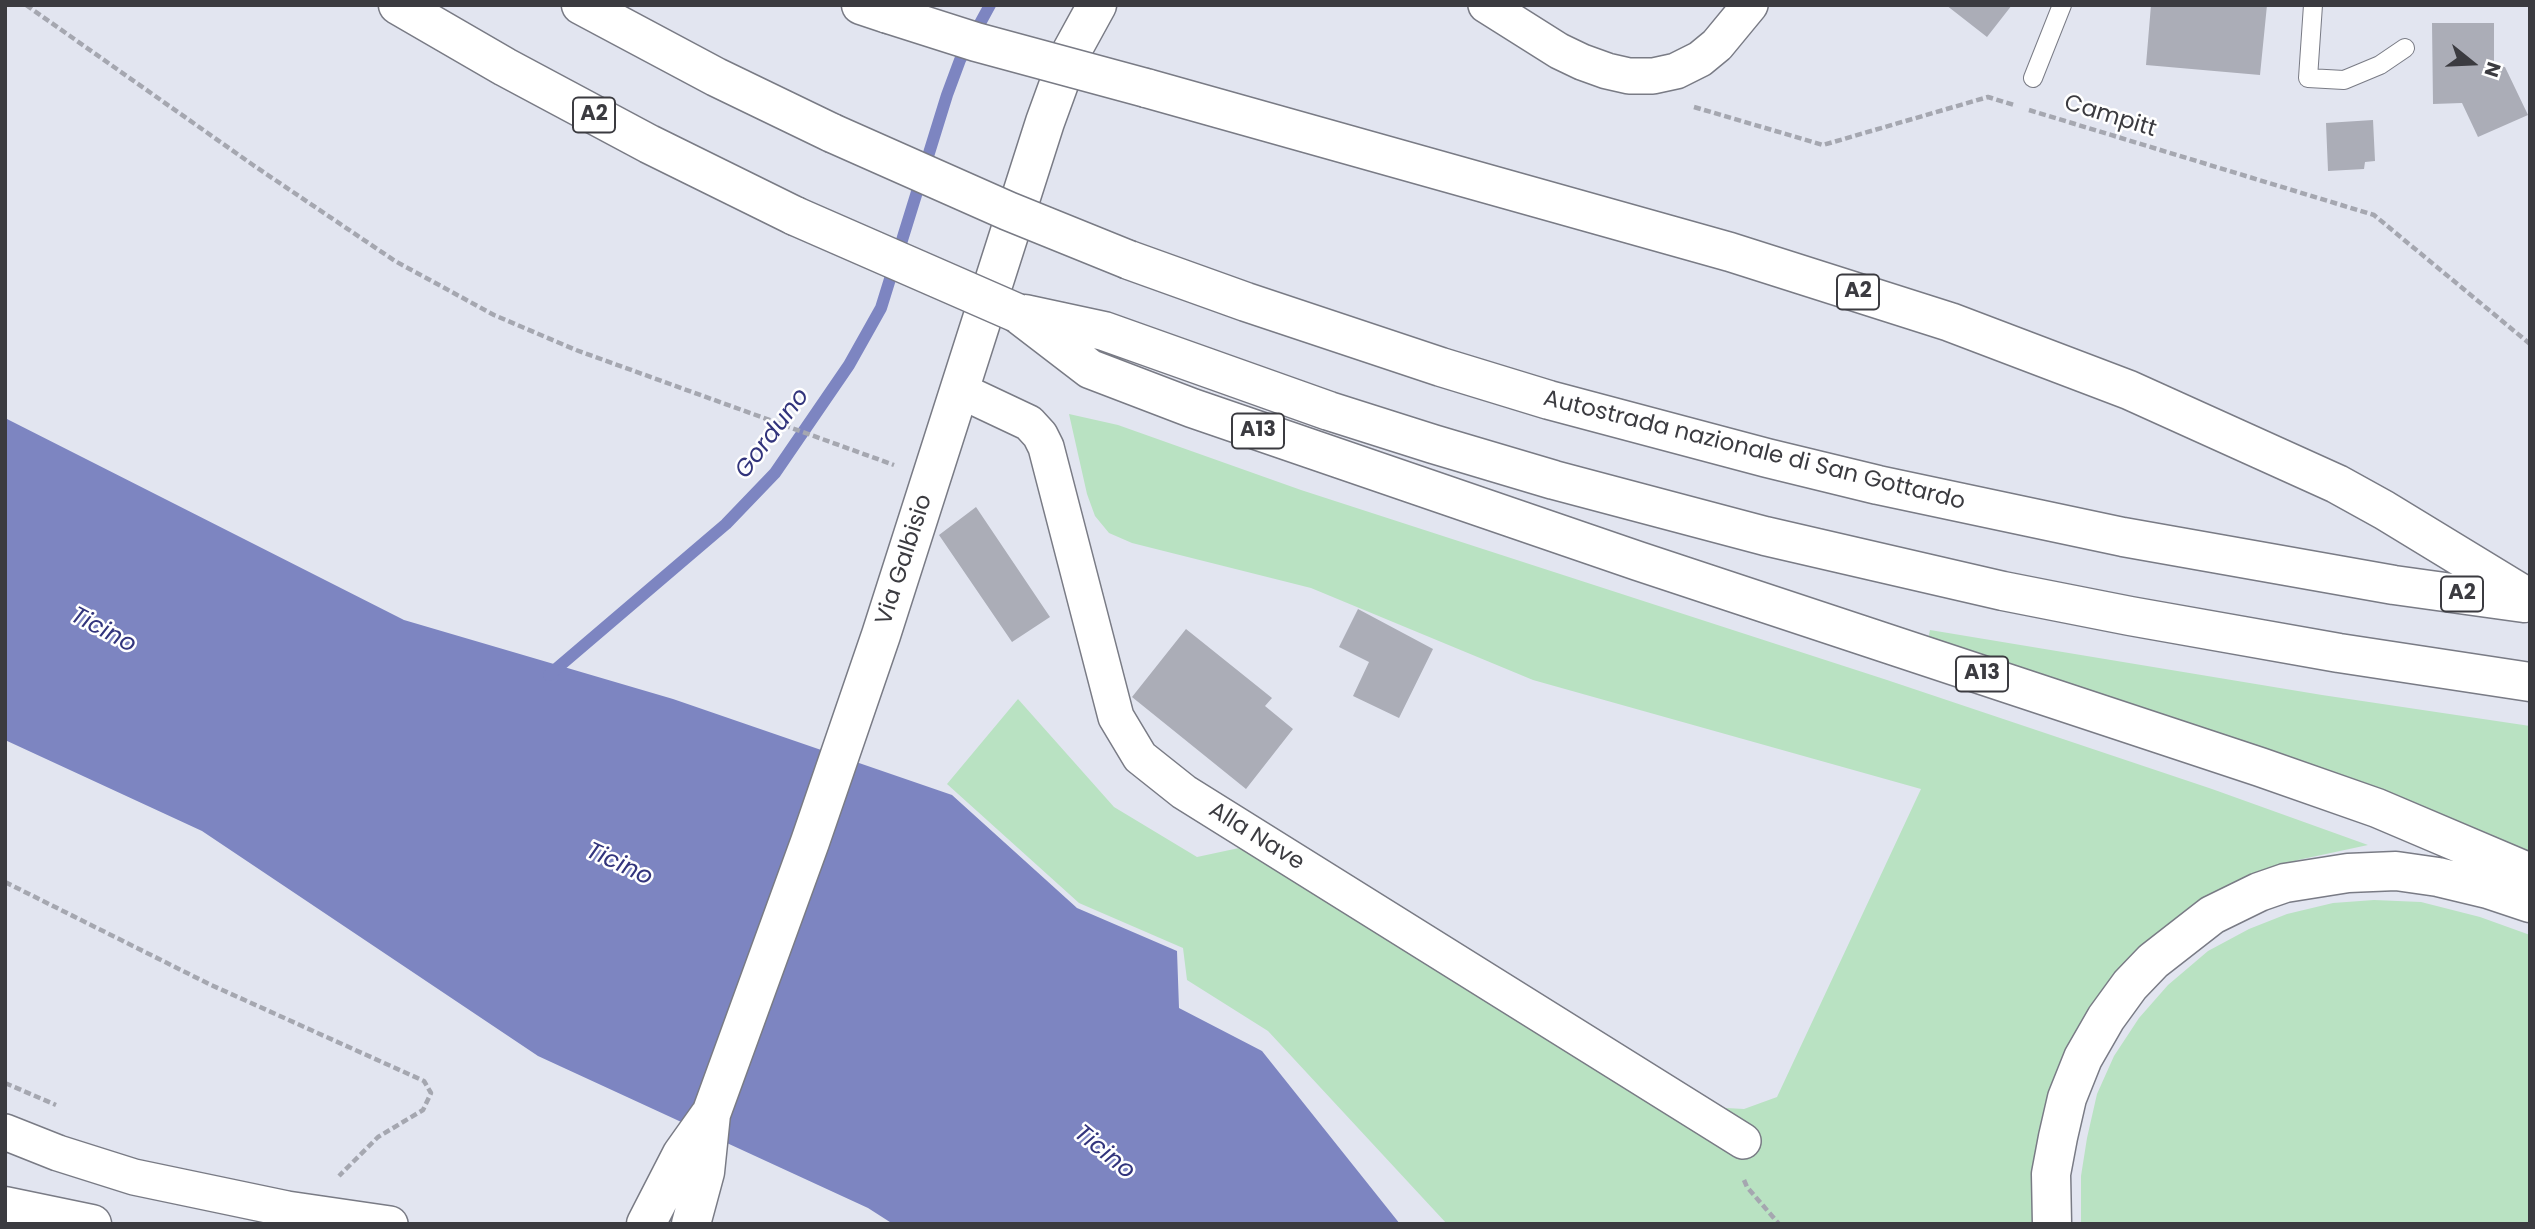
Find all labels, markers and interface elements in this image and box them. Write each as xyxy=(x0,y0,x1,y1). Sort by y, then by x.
north arrow xyxy=(2437,28,2507,98)
text: N xyxy=(2477,59,2507,81)
street label: Campitt xyxy=(2061,90,2159,144)
road number: A2 xyxy=(573,97,615,132)
road number: A2 xyxy=(1837,274,1879,310)
water label: Gorduno xyxy=(730,383,816,485)
street label: Autostrada nazionale di San Gottardo xyxy=(1540,385,1968,517)
road number: A13 xyxy=(1232,414,1284,448)
street label: Via Galbisio xyxy=(871,491,939,629)
road number: A2 xyxy=(2441,576,2483,612)
water label: Ticino xyxy=(65,602,141,660)
road number: A13 xyxy=(1956,656,2008,692)
street label: Alla Nave xyxy=(1203,797,1309,877)
water label: Ticino xyxy=(581,837,657,893)
water label: Ticino xyxy=(1068,1120,1140,1186)

